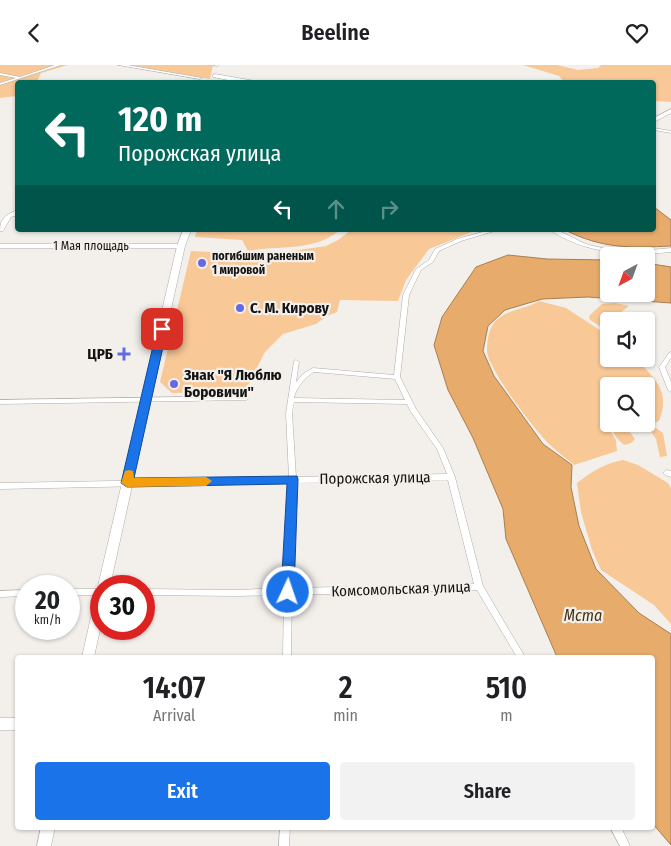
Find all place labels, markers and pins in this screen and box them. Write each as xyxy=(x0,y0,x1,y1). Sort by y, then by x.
place label: погибшим раненым 1 мировой xyxy=(212,249,315,277)
marker: погибшим раненым 1 мировой xyxy=(196,257,208,269)
place label: С. М. Кирову xyxy=(250,299,330,317)
marker: С. М. Кирову xyxy=(234,302,246,314)
pin xyxy=(141,308,183,350)
place label: ЦРБ xyxy=(87,345,113,363)
marker: ЦРБ xyxy=(117,347,131,361)
place label: Знак "Я Люблю Боровичи" xyxy=(183,366,282,401)
marker: Знак "Я Люблю Боровичи" xyxy=(168,378,180,390)

